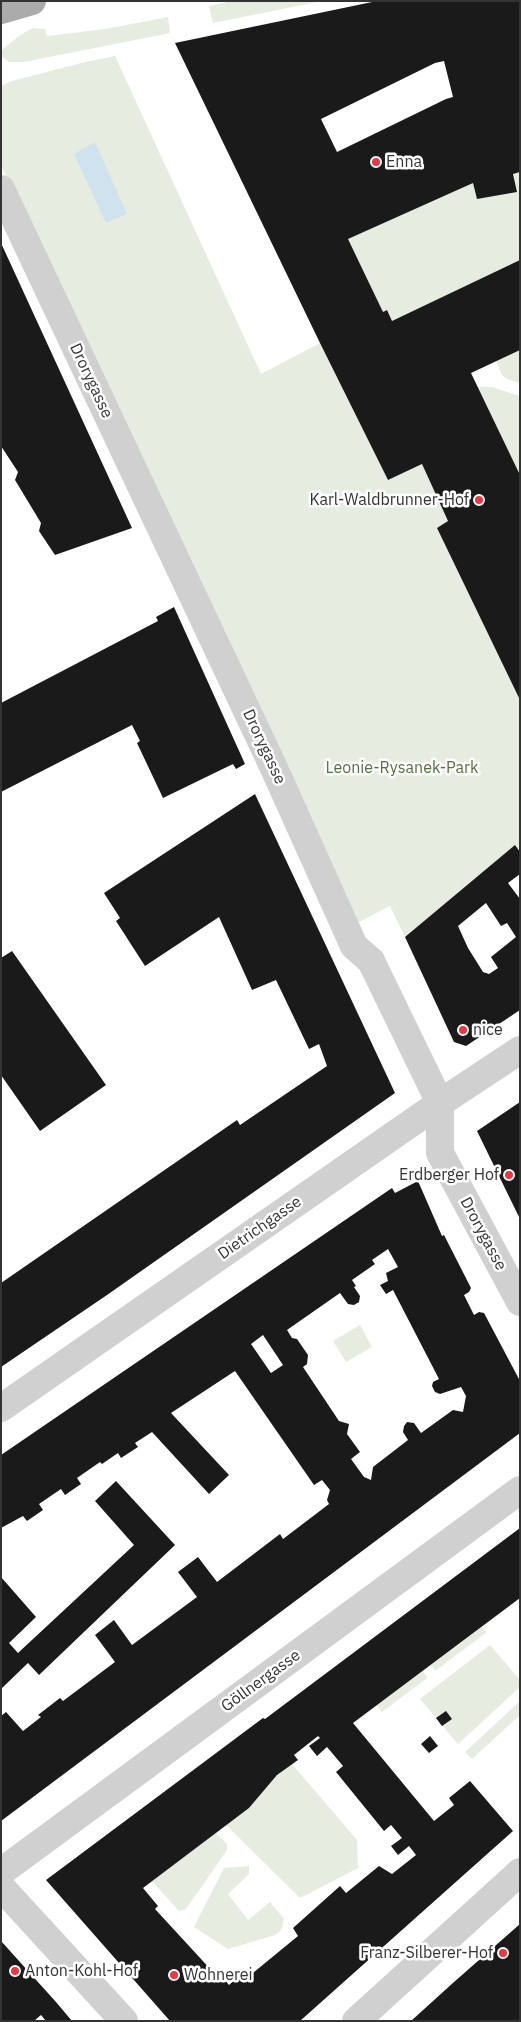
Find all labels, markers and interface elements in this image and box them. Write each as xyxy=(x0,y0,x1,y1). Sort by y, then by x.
place label: Enna xyxy=(386,152,422,172)
marker: Enna xyxy=(370,156,382,168)
street label: Drorygasse xyxy=(65,341,117,421)
place label: Karl-Waldbrunner-Hof xyxy=(309,490,469,510)
marker: Karl-Waldbrunner-Hof xyxy=(473,494,485,506)
street label: Drorygasse xyxy=(238,707,290,787)
park label: Leonie-Rysanek-Park xyxy=(326,758,478,778)
place label: nice xyxy=(473,1020,503,1040)
marker: nice xyxy=(457,1024,469,1036)
place label: Erdberger Hof xyxy=(399,1165,499,1185)
marker: Erdberger Hof xyxy=(503,1169,515,1181)
street label: Dietrichgasse xyxy=(215,1192,305,1264)
street label: Drorygasse xyxy=(456,1194,510,1274)
street label: Göllnergasse xyxy=(218,1646,304,1716)
place label: Franz-Silberer-Hof xyxy=(360,1943,493,1963)
marker: Franz-Silberer-Hof xyxy=(497,1947,509,1959)
place label: Anton-Kohl-Hof xyxy=(25,1961,138,1981)
marker: Anton-Kohl-Hof xyxy=(9,1965,21,1977)
place label: Wohnerei xyxy=(184,1965,253,1985)
marker: Wohnerei xyxy=(168,1969,180,1981)

